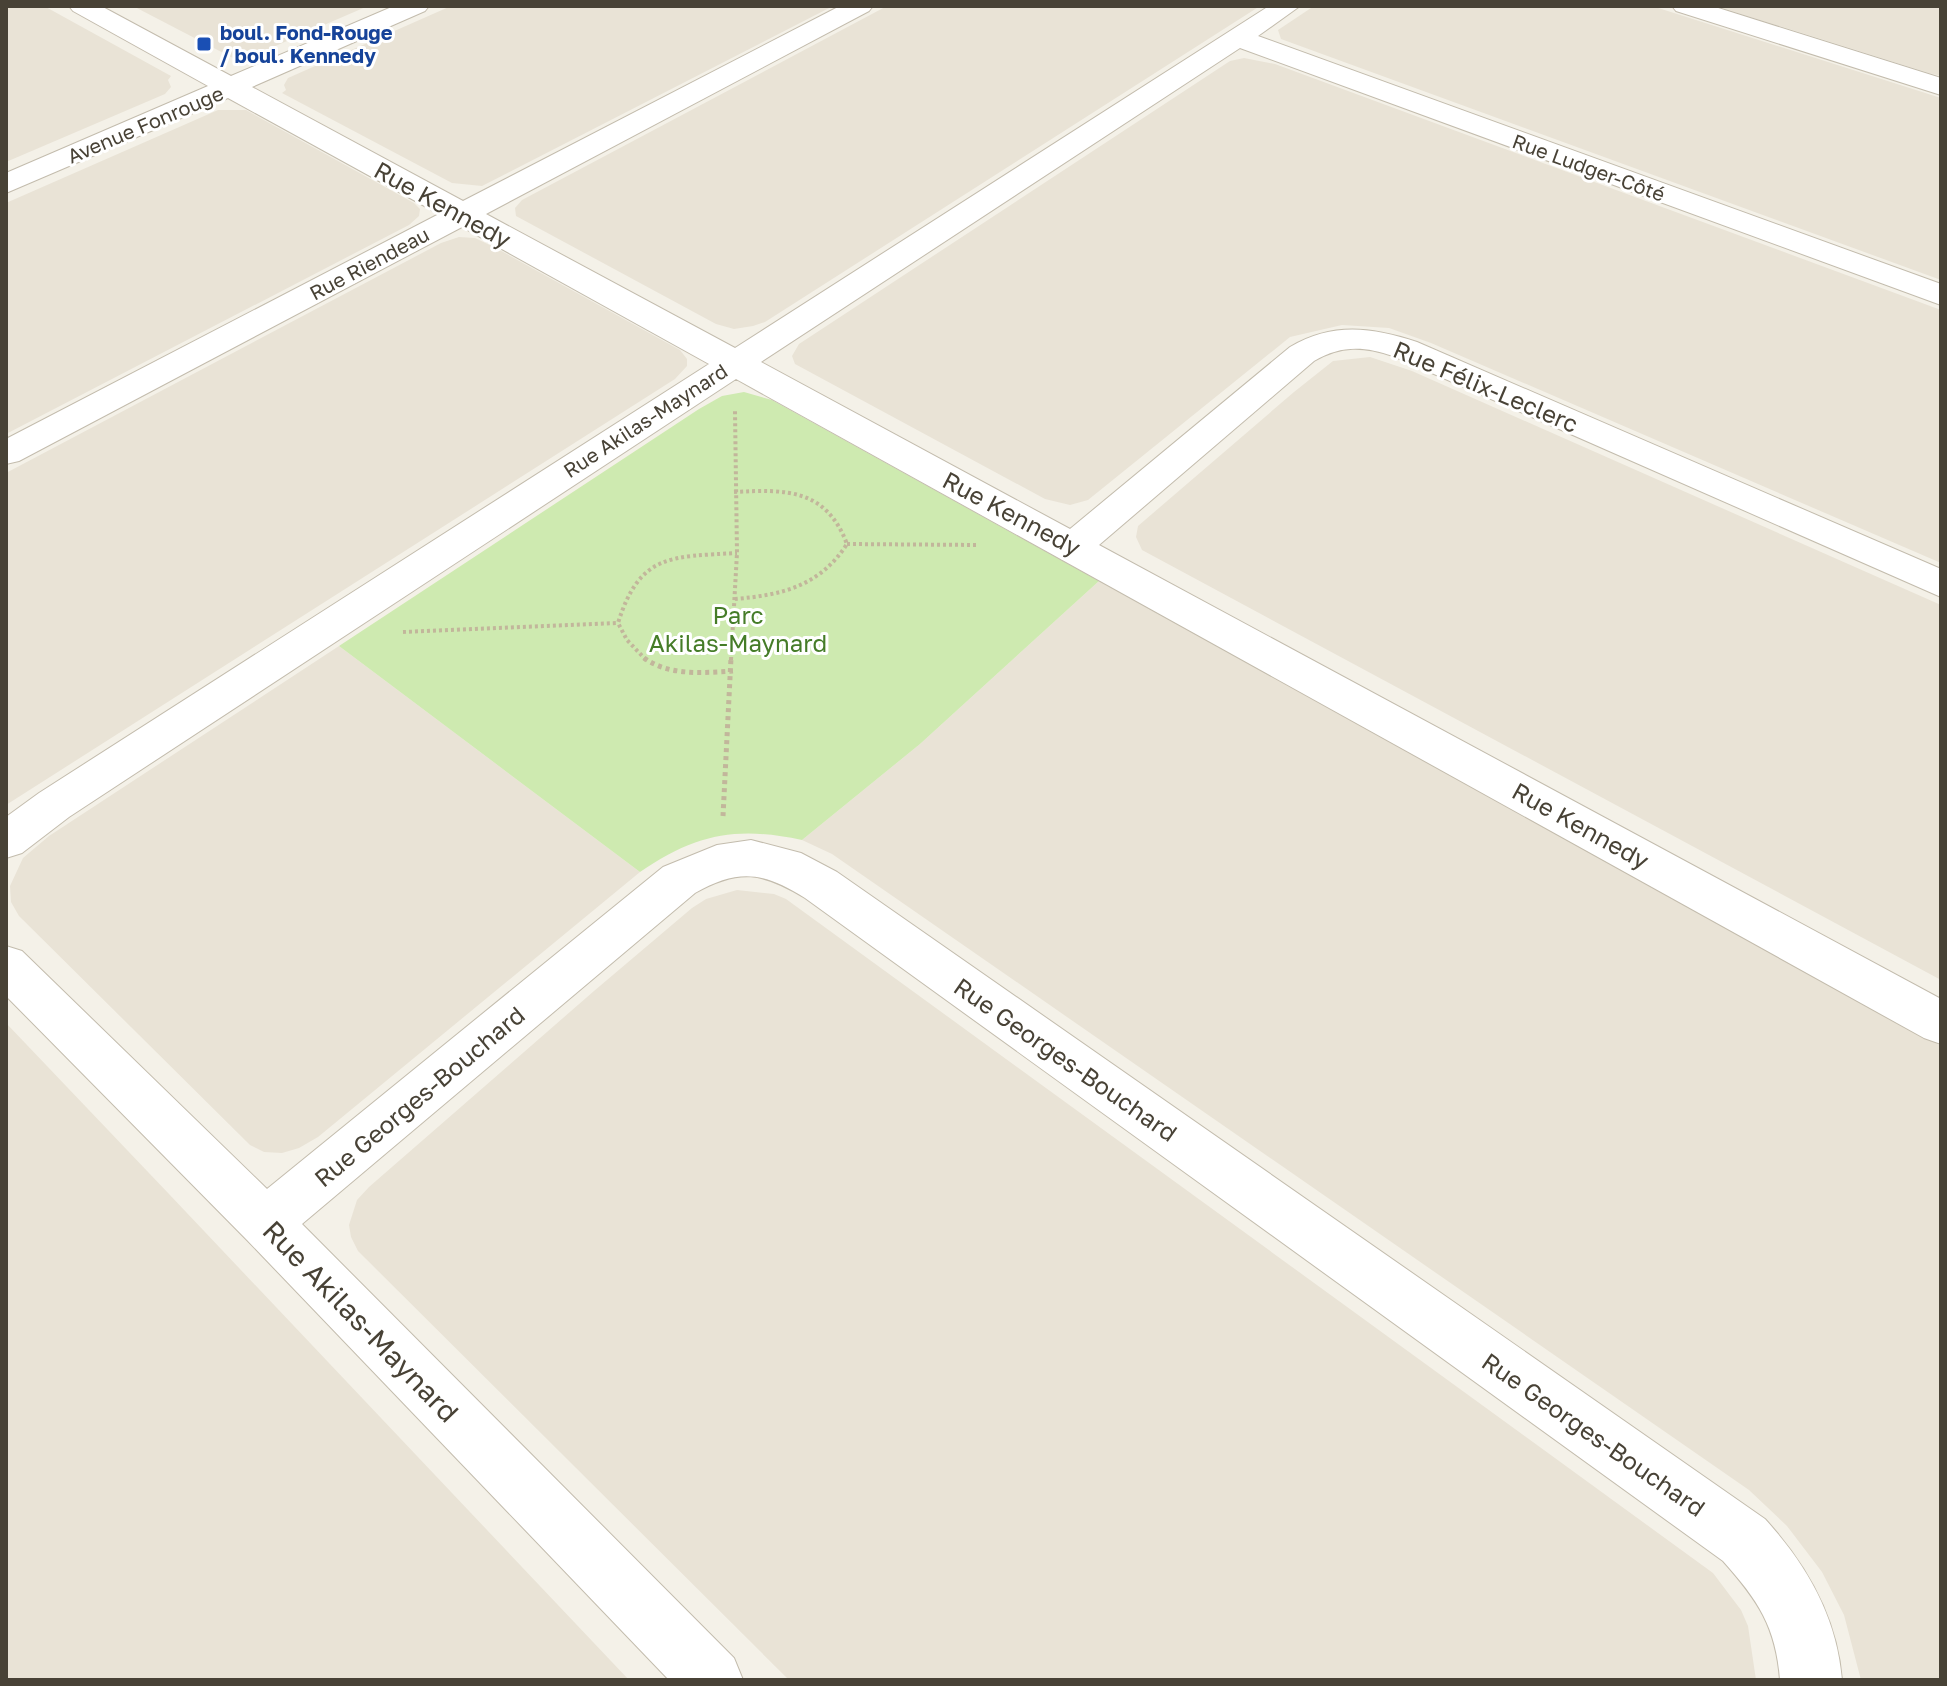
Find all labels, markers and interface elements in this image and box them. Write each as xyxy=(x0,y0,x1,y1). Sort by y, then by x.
place label: boul. Fond-Rouge / boul. Kennedy xyxy=(220,20,393,67)
marker: boul. Fond-Rouge / boul. Kennedy xyxy=(195,35,213,53)
street label: Avenue Fonrouge xyxy=(63,80,227,168)
street label: Rue Ludger-Côté xyxy=(1509,128,1669,206)
street label: Rue Kennedy xyxy=(370,154,516,254)
street label: Rue Riendeau xyxy=(305,221,433,305)
street label: Rue Félix-Leclerc xyxy=(1389,334,1583,438)
street label: Rue Akilas-Maynard xyxy=(559,358,731,482)
street label: Rue Kennedy xyxy=(938,465,1086,561)
park label: Parc Akilas-Maynard xyxy=(649,600,827,657)
street label: Rue Kennedy xyxy=(1508,775,1654,875)
street label: Rue Georges-Bouchard xyxy=(949,971,1183,1147)
street label: Rue Georges-Bouchard xyxy=(308,1000,530,1192)
street label: Rue Akilas-Maynard xyxy=(256,1214,466,1428)
street label: Rue Georges-Bouchard xyxy=(1477,1346,1711,1522)

